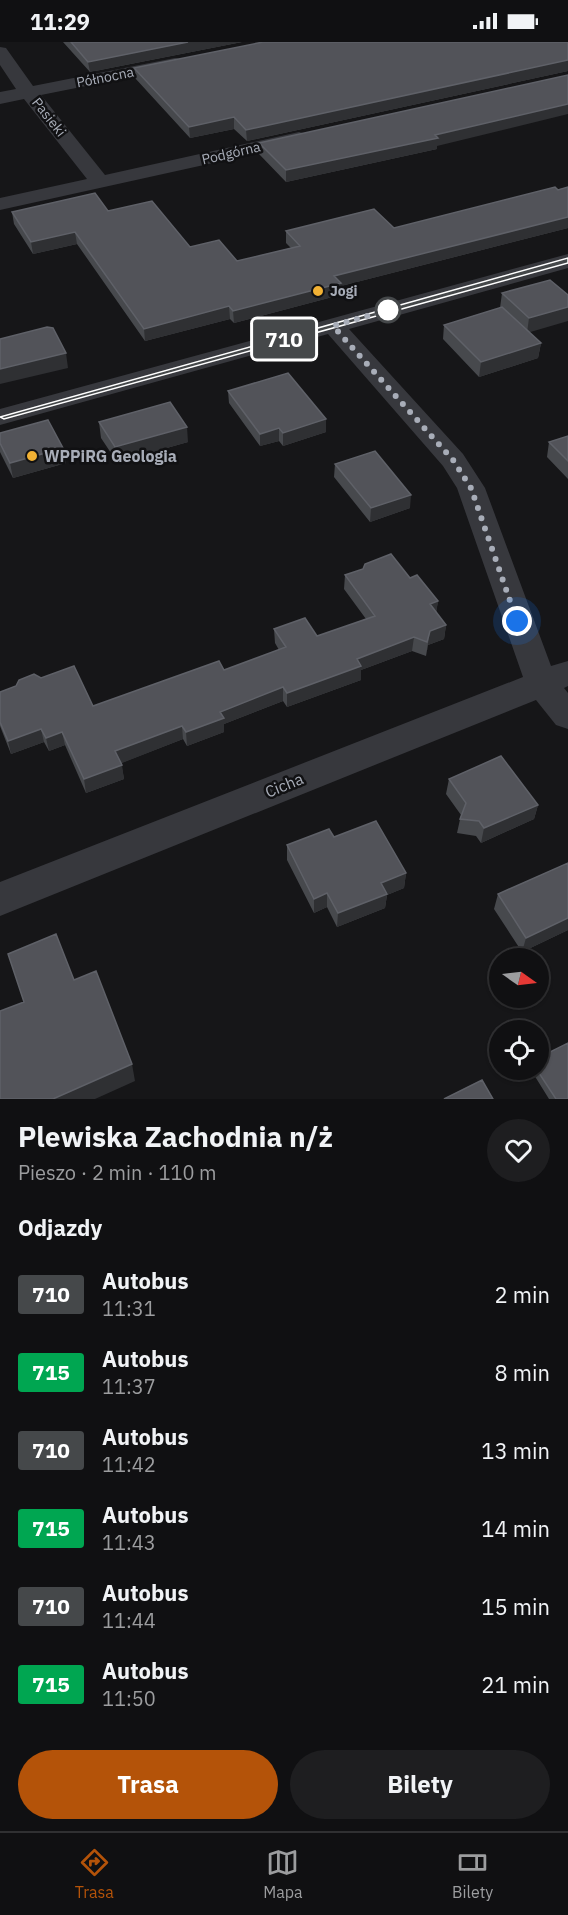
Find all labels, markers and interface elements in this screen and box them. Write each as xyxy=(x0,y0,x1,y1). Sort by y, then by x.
text: 11:29 xyxy=(30,7,90,36)
street label: Północna xyxy=(75,63,136,91)
street label: Pasieki xyxy=(28,94,70,140)
street label: Podgórna xyxy=(200,137,263,169)
place label: Jogi xyxy=(330,282,357,300)
marker: Jogi xyxy=(311,284,325,298)
unlabelled marker xyxy=(375,297,401,323)
line badge: 710 xyxy=(250,320,318,358)
text: 710 xyxy=(265,325,303,353)
place label: WPPiRG Geologia xyxy=(44,446,177,466)
marker: WPPiRG Geologia xyxy=(25,449,39,463)
your location xyxy=(502,606,532,636)
street label: Cicha xyxy=(262,768,307,802)
north arrow xyxy=(489,948,549,1008)
map controls xyxy=(489,948,549,1080)
button: locate xyxy=(489,1020,549,1080)
text: Plewiska Zachodnia n/ż xyxy=(18,1118,333,1155)
button: heart xyxy=(487,1119,550,1182)
text: Pieszo · 2 min · 110 m xyxy=(18,1159,217,1186)
text: Odjazdy xyxy=(18,1213,102,1242)
text: Autobus xyxy=(102,1266,189,1295)
text: 710 xyxy=(32,1280,70,1308)
text: 2 min xyxy=(494,1280,550,1309)
text: 11:31 xyxy=(102,1295,156,1322)
text: Autobus xyxy=(102,1344,189,1373)
text: 715 xyxy=(32,1358,70,1386)
text: 8 min xyxy=(494,1358,550,1387)
text: 11:37 xyxy=(102,1373,156,1400)
text: Autobus xyxy=(102,1422,189,1451)
text: 710 xyxy=(32,1436,70,1464)
text: 13 min xyxy=(481,1436,550,1465)
text: 11:42 xyxy=(102,1451,156,1478)
text: Autobus xyxy=(102,1500,189,1529)
text: 715 xyxy=(32,1514,70,1542)
text: 14 min xyxy=(481,1514,550,1543)
text: 11:43 xyxy=(102,1529,156,1556)
text: Autobus xyxy=(102,1578,189,1607)
text: 710 xyxy=(32,1592,70,1620)
text: 15 min xyxy=(481,1592,550,1621)
text: 11:44 xyxy=(102,1607,156,1634)
text: Autobus xyxy=(102,1656,189,1685)
text: 715 xyxy=(32,1670,70,1698)
text: 21 min xyxy=(481,1670,550,1699)
text: 11:50 xyxy=(102,1685,156,1712)
button: Trasa xyxy=(18,1750,278,1819)
button: Bilety xyxy=(290,1750,550,1819)
tab: Trasa xyxy=(75,1846,114,1902)
tab: Mapa xyxy=(263,1846,303,1902)
tab: Bilety xyxy=(452,1846,493,1902)

